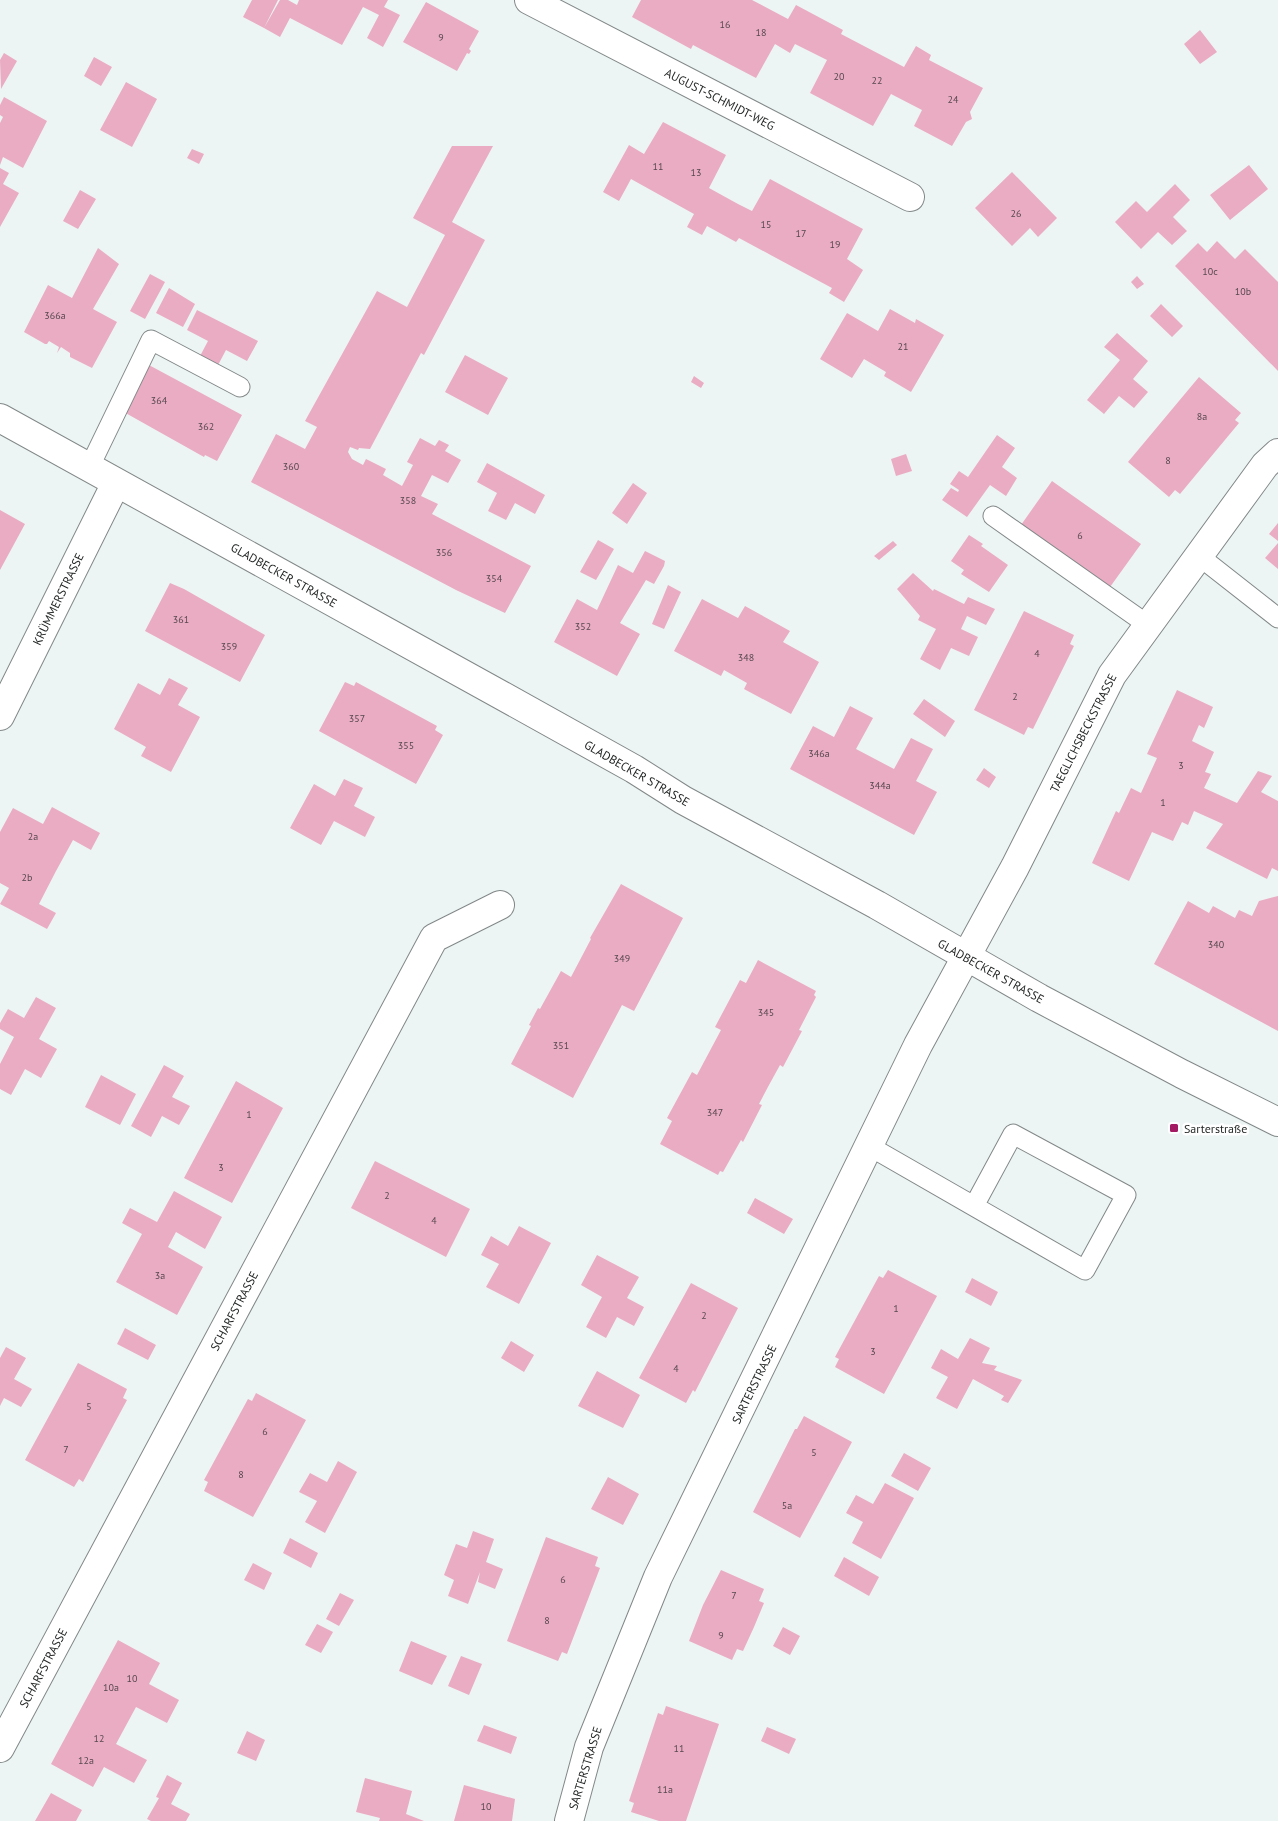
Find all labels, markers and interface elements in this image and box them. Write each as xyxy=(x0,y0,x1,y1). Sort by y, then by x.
house number: 16 xyxy=(720,18,730,31)
house number: 18 xyxy=(756,26,766,39)
house number: 9 xyxy=(438,31,444,44)
street label: AUGUST-SCHMIDT-WEG xyxy=(662,65,778,133)
house number: 20 xyxy=(834,70,845,83)
house number: 22 xyxy=(872,74,882,87)
house number: 24 xyxy=(948,93,959,106)
house number: 11 xyxy=(653,160,663,173)
house number: 13 xyxy=(691,166,701,179)
house number: 26 xyxy=(1011,207,1021,220)
house number: 15 xyxy=(761,218,771,231)
house number: 17 xyxy=(796,227,806,240)
house number: 19 xyxy=(830,238,840,251)
house number: 10c xyxy=(1202,265,1218,278)
house number: 10b xyxy=(1235,285,1251,298)
house number: 366a xyxy=(44,309,66,322)
house number: 21 xyxy=(898,340,908,353)
house number: 364 xyxy=(151,394,168,407)
house number: 8a xyxy=(1197,410,1207,423)
house number: 362 xyxy=(198,420,214,433)
house number: 8 xyxy=(1165,454,1171,467)
house number: 360 xyxy=(283,460,300,473)
house number: 358 xyxy=(400,494,416,507)
house number: 6 xyxy=(1077,529,1083,542)
street label: GLADBECKER STRASSE xyxy=(228,540,340,610)
house number: 356 xyxy=(436,546,452,559)
street label: KRÜMMERSTRASSE xyxy=(29,550,87,648)
house number: 354 xyxy=(486,572,503,585)
house number: 361 xyxy=(173,613,189,626)
house number: 352 xyxy=(575,620,591,633)
house number: 359 xyxy=(221,640,237,653)
house number: 4 xyxy=(1034,647,1040,660)
house number: 348 xyxy=(738,651,754,664)
street label: TAEGLICHSBECKSTRASSE xyxy=(1047,671,1119,795)
house number: 2 xyxy=(1012,690,1018,703)
house number: 357 xyxy=(349,712,365,725)
street label: GLADBECKER STRASSE xyxy=(582,737,692,809)
house number: 355 xyxy=(398,739,414,752)
house number: 346a xyxy=(808,747,830,760)
house number: 3 xyxy=(1178,759,1184,772)
house number: 344a xyxy=(869,779,891,792)
house number: 1 xyxy=(1160,796,1166,809)
house number: 2a xyxy=(28,830,38,843)
house number: 2b xyxy=(22,871,32,884)
street label: GLADBECKER STRASSE xyxy=(935,936,1047,1006)
house number: 340 xyxy=(1208,938,1225,951)
house number: 349 xyxy=(614,952,630,965)
house number: 345 xyxy=(758,1006,774,1019)
house number: 351 xyxy=(553,1039,569,1052)
house number: 347 xyxy=(707,1106,723,1119)
house number: 1 xyxy=(246,1108,252,1121)
place label: Sarterstraße xyxy=(1184,1121,1247,1136)
marker: Sarterstraße xyxy=(1168,1122,1180,1134)
house number: 3 xyxy=(218,1161,224,1174)
house number: 2 xyxy=(384,1189,390,1202)
house number: 4 xyxy=(431,1214,437,1227)
house number: 3a xyxy=(155,1269,165,1282)
street label: SCHARFSTRASSE xyxy=(207,1269,261,1353)
house number: 1 xyxy=(893,1302,899,1315)
house number: 2 xyxy=(701,1309,707,1322)
street label: SARTERSTRASSE xyxy=(728,1342,780,1426)
house number: 3 xyxy=(870,1345,876,1358)
house number: 4 xyxy=(673,1362,679,1375)
house number: 5 xyxy=(86,1400,92,1413)
house number: 6 xyxy=(262,1425,268,1438)
house number: 7 xyxy=(63,1443,69,1456)
house number: 5 xyxy=(811,1446,817,1459)
house number: 8 xyxy=(238,1468,244,1481)
house number: 5a xyxy=(782,1499,792,1512)
house number: 6 xyxy=(560,1573,566,1586)
house number: 7 xyxy=(731,1589,737,1602)
house number: 8 xyxy=(544,1614,550,1627)
street label: SCHARFSTRASSE xyxy=(16,1626,70,1710)
house number: 9 xyxy=(718,1629,724,1642)
house number: 10 xyxy=(127,1672,138,1685)
house number: 10a xyxy=(103,1681,119,1694)
street label: SARTERSTRASSE xyxy=(565,1725,605,1811)
house number: 12 xyxy=(94,1732,104,1745)
house number: 11 xyxy=(674,1742,684,1755)
house number: 12a xyxy=(78,1754,94,1767)
house number: 11a xyxy=(657,1783,673,1796)
house number: 10 xyxy=(481,1800,492,1813)

